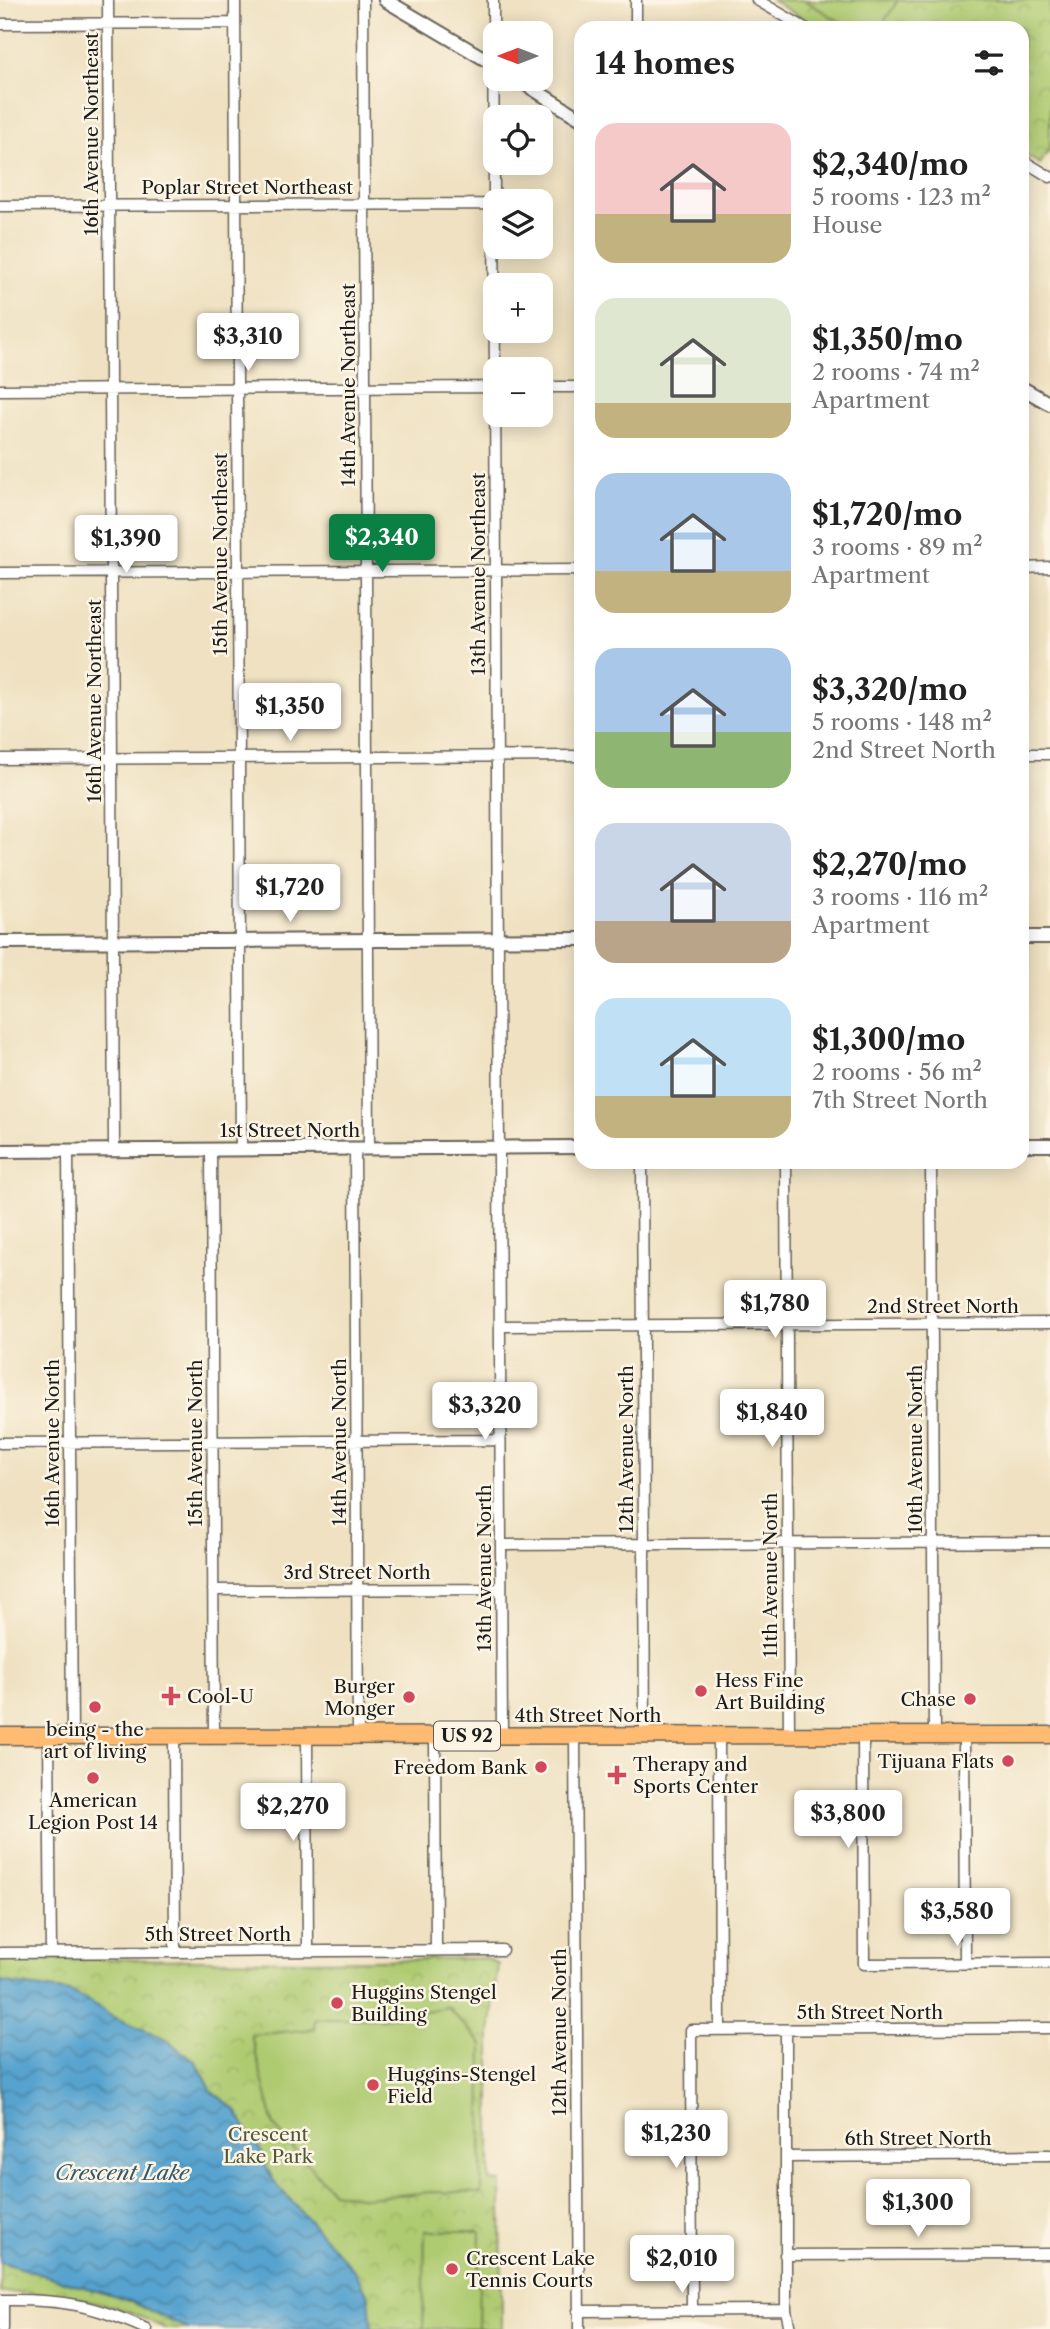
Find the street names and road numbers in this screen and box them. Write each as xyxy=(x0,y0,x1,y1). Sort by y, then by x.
street label: 16th Avenue Northeast xyxy=(80,32,103,236)
street label: Poplar Street Northeast xyxy=(141,176,353,199)
street label: 14th Avenue Northeast xyxy=(337,283,360,487)
street label: 15th Avenue Northeast xyxy=(209,452,232,655)
street label: 13th Avenue Northeast xyxy=(467,472,490,675)
street label: 16th Avenue Northeast xyxy=(83,599,106,803)
street label: 1st Street North xyxy=(220,1119,360,1142)
street label: 2nd Street North xyxy=(867,1295,1019,1318)
street label: 14th Avenue North xyxy=(328,1358,351,1526)
street label: 16th Avenue North xyxy=(41,1359,64,1527)
street label: 15th Avenue North xyxy=(184,1359,207,1527)
street label: 10th Avenue North xyxy=(904,1364,927,1534)
street label: 12th Avenue North xyxy=(615,1365,638,1533)
street label: 13th Avenue North xyxy=(473,1484,496,1652)
street label: 11th Avenue North xyxy=(759,1492,782,1657)
street label: 3rd Street North xyxy=(283,1561,431,1584)
street label: 4th Street North xyxy=(514,1704,662,1727)
road number: US 92 xyxy=(434,1722,500,1750)
street label: 5th Street North xyxy=(145,1923,291,1946)
street label: 12th Avenue North xyxy=(548,1948,571,2116)
street label: 5th Street North xyxy=(797,2001,943,2024)
street label: 6th Street North xyxy=(844,2127,992,2150)

